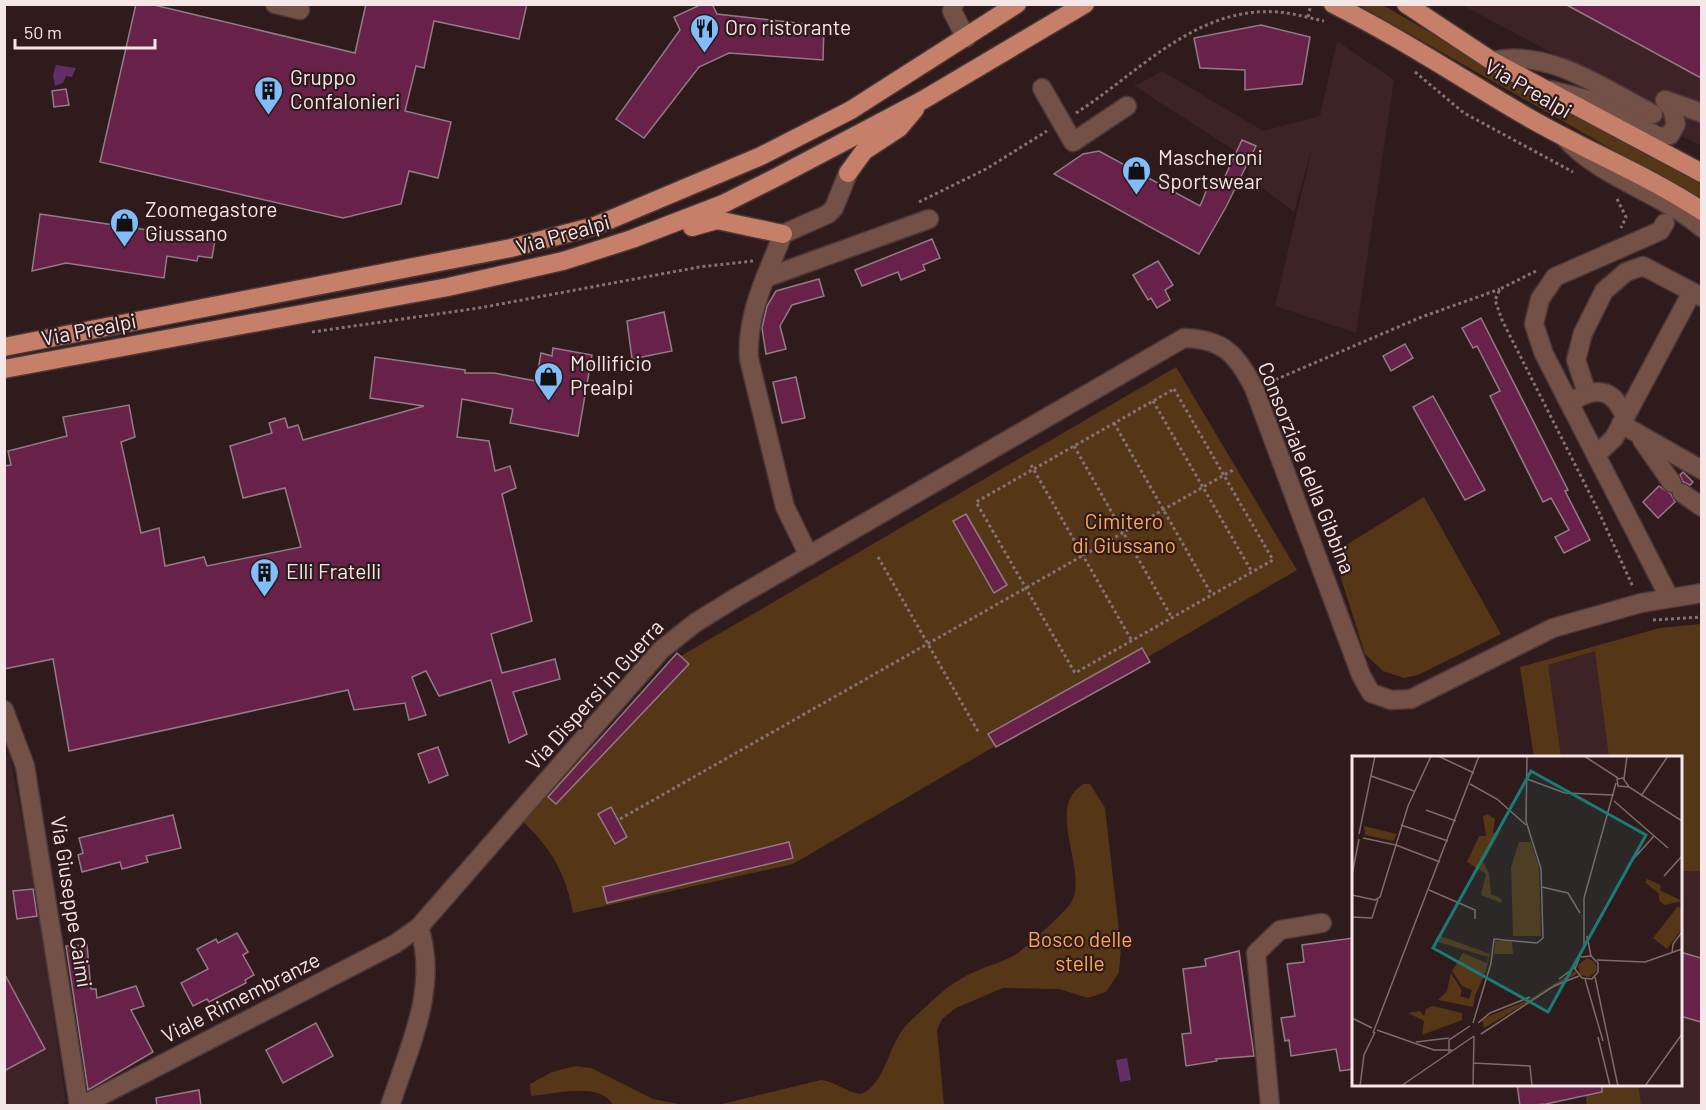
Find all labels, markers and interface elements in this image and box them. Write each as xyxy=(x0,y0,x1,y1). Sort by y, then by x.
scale bar xyxy=(15,12,154,50)
restaurant icon: Oro ristorante xyxy=(688,12,720,54)
place label: Oro ristorante xyxy=(725,14,851,39)
text: 50 m xyxy=(24,21,62,43)
street label: Via Prealpi xyxy=(1481,53,1577,123)
place label: Gruppo Confalonieri xyxy=(290,64,400,113)
building icon: Gruppo Confalonieri xyxy=(253,74,285,116)
place label: Mascheroni Sportswear xyxy=(1158,144,1263,193)
shop icon: Mascheroni Sportswear xyxy=(1121,154,1153,196)
place label: Zoomegastore Giussano xyxy=(145,196,277,245)
shop icon: Zoomegastore Giussano xyxy=(108,206,140,248)
street label: Via Prealpi xyxy=(513,208,612,259)
street label: Via Prealpi xyxy=(39,307,138,350)
place label: Mollificio Prealpi xyxy=(570,350,652,399)
street label: Consorziale della Gibbina xyxy=(1253,358,1361,577)
shop icon: Mollificio Prealpi xyxy=(533,360,565,402)
park label: Cimitero di Giussano xyxy=(1072,508,1176,557)
building icon: Elli Fratelli xyxy=(249,556,281,598)
place label: Elli Fratelli xyxy=(286,558,381,583)
street label: Via Dispersi in Guerra xyxy=(520,614,668,774)
inset map xyxy=(1352,756,1682,1086)
street label: Via Giuseppe Caimi xyxy=(47,814,98,989)
park label: Bosco delle stelle xyxy=(1028,926,1132,975)
street label: Viale Rimembranze xyxy=(157,946,324,1047)

